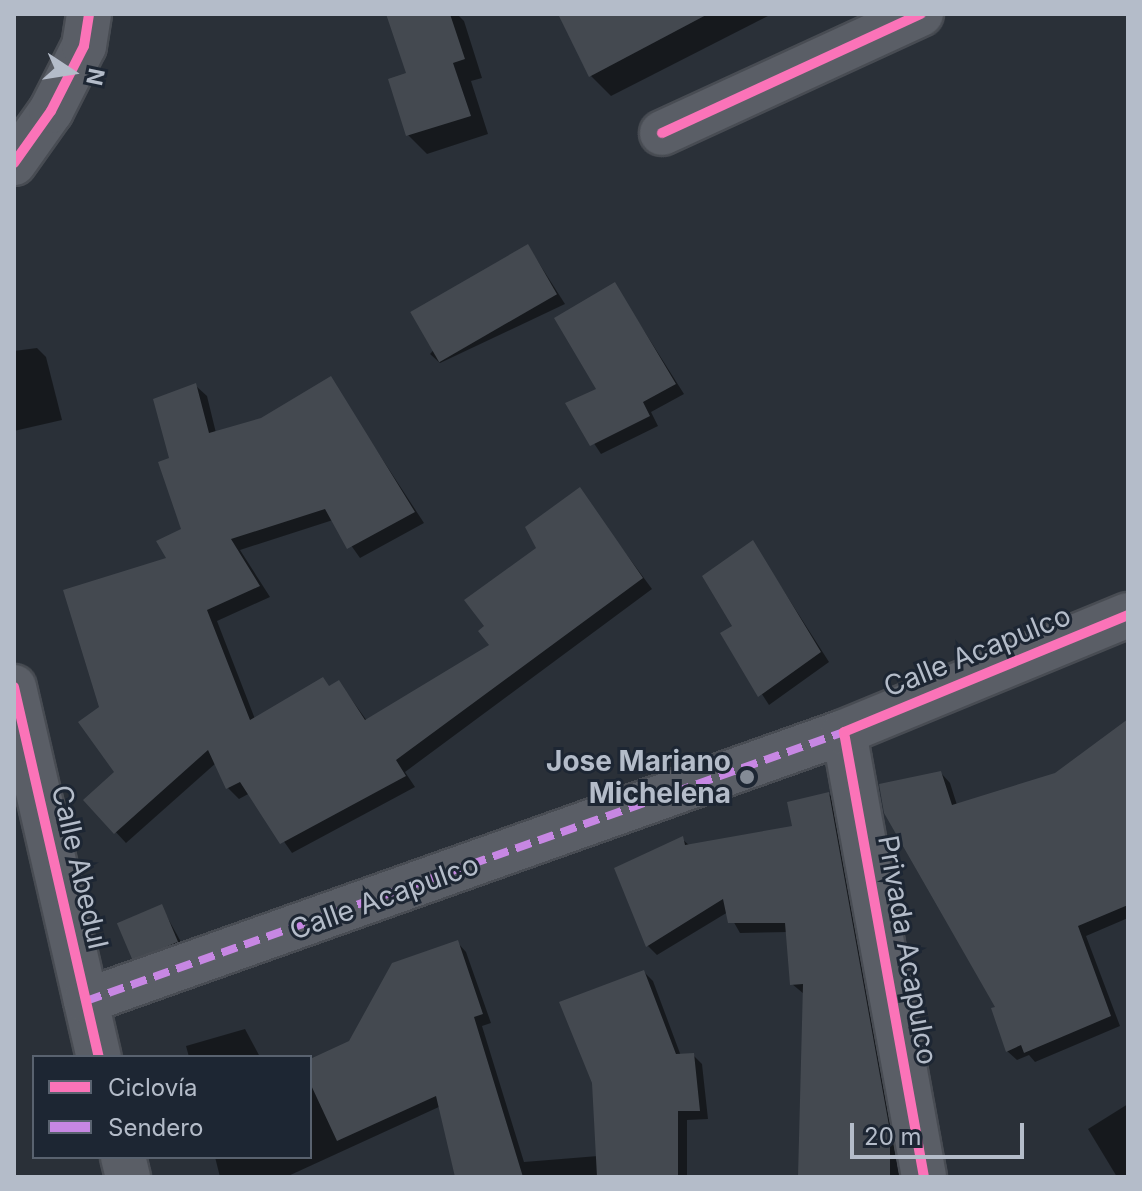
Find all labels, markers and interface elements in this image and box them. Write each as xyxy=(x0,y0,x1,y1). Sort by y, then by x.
north arrow xyxy=(32,32,112,112)
text: N xyxy=(81,66,110,88)
street label: Calle Acapulco xyxy=(879,598,1075,704)
place label: Jose Mariano Michelena xyxy=(546,744,731,810)
marker: Jose Mariano Michelena xyxy=(738,768,756,786)
street label: Calle Abedul xyxy=(45,782,115,952)
street label: Privada Acapulco xyxy=(871,833,945,1067)
street label: Calle Acapulco xyxy=(285,847,483,947)
legend xyxy=(32,1055,312,1159)
text: Ciclovía xyxy=(108,1073,198,1102)
scale bar xyxy=(854,1107,1028,1157)
text: Sendero xyxy=(108,1113,203,1142)
text: 20 m xyxy=(864,1122,922,1151)

